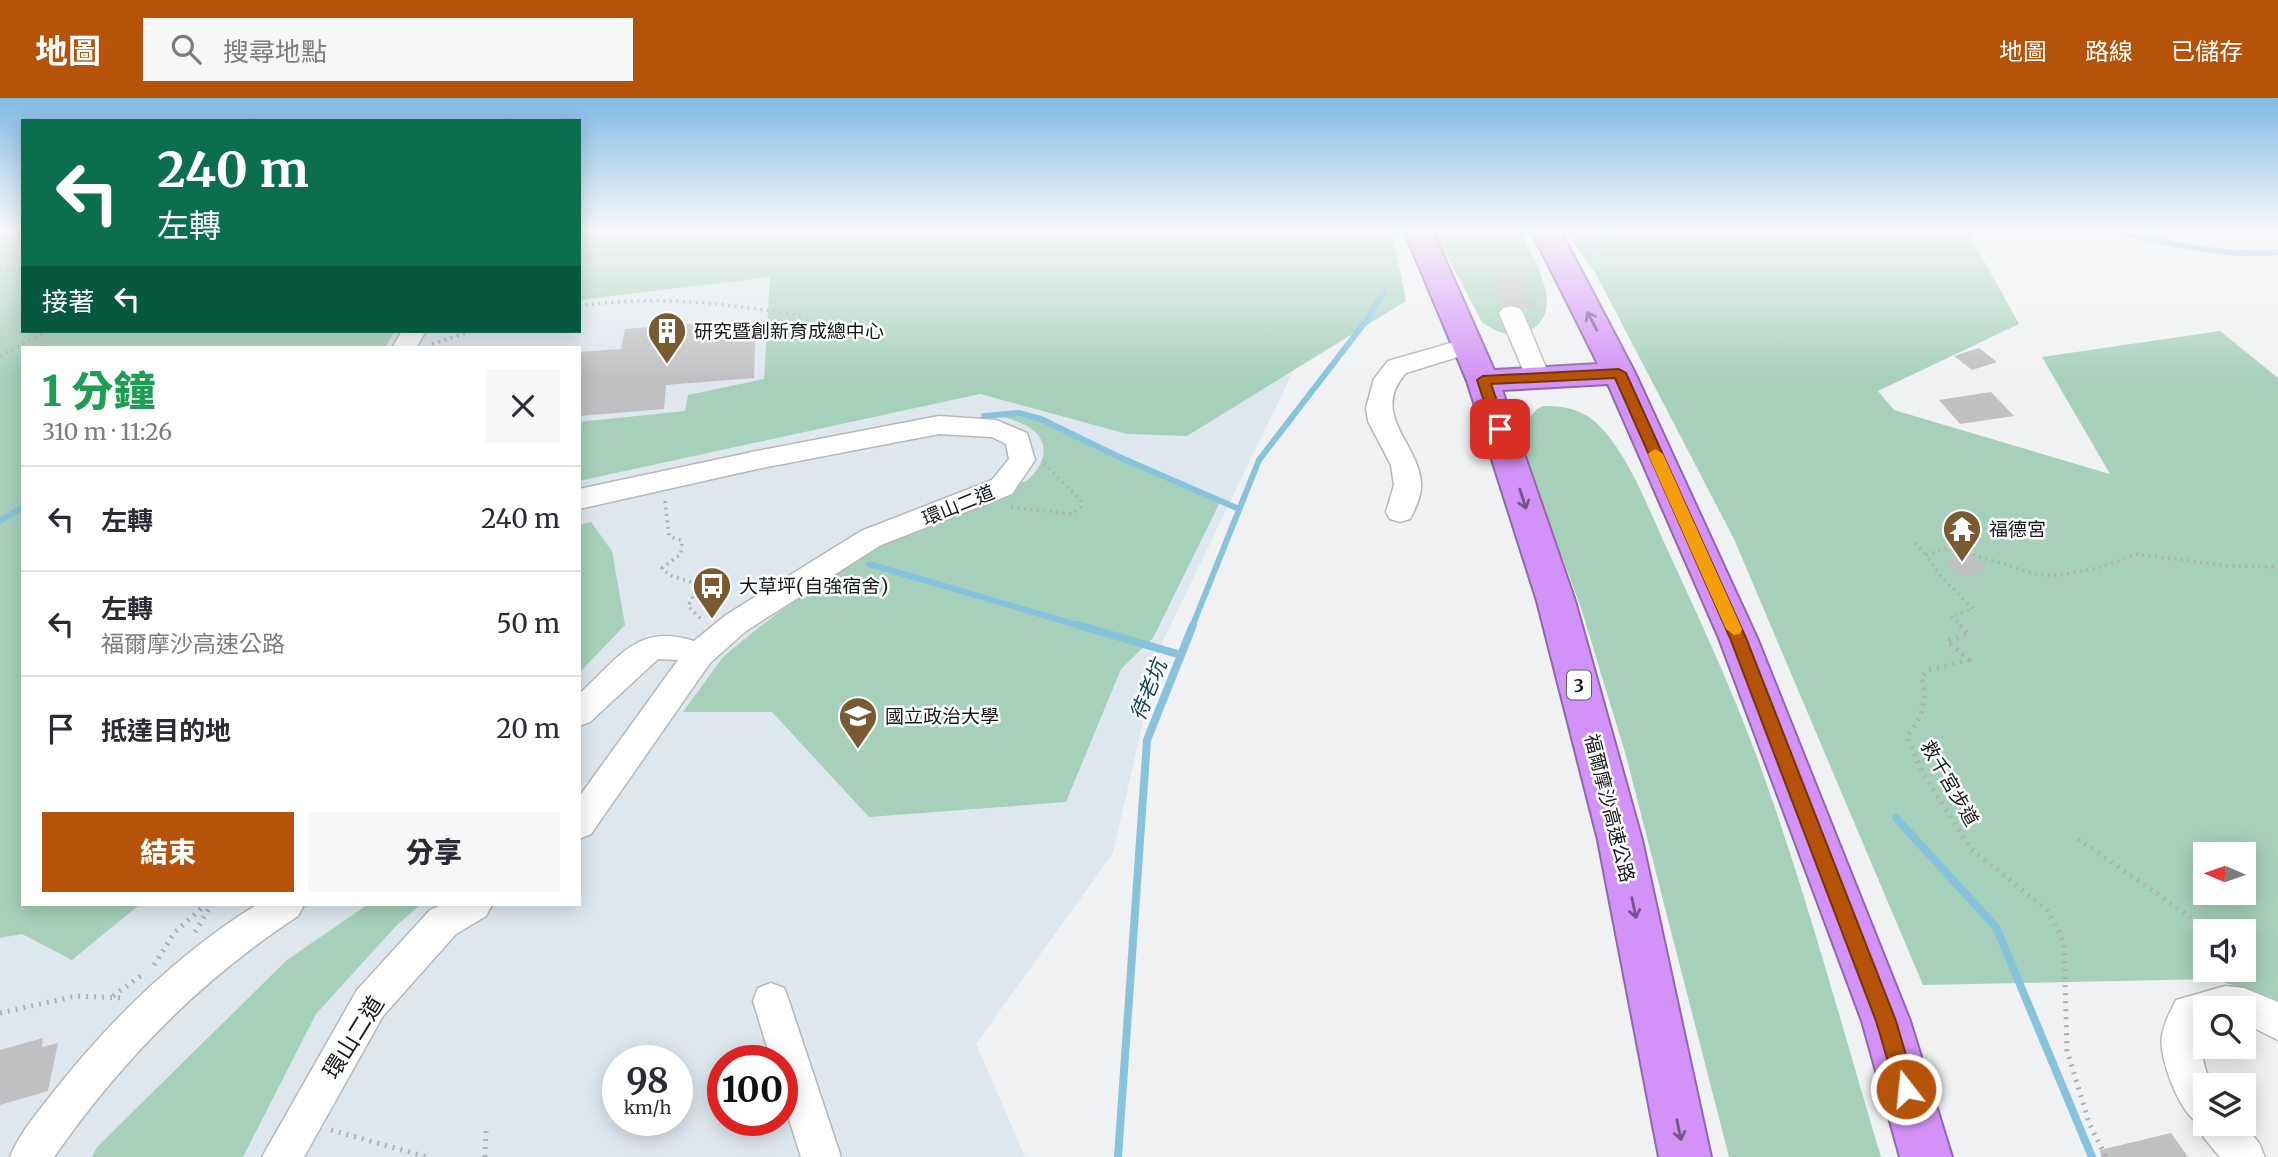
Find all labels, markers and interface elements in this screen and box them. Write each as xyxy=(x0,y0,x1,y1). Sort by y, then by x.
search box xyxy=(143,18,633,81)
icon: search xyxy=(167,30,205,68)
text: 地圖 xyxy=(35,31,101,72)
text: 搜尋地點 xyxy=(223,35,327,68)
text: 地圖 xyxy=(1999,36,2047,67)
text: 路線 xyxy=(2085,36,2133,67)
text: 已儲存 xyxy=(2171,36,2243,67)
text: 240 m xyxy=(157,139,309,200)
icon: left xyxy=(42,147,133,238)
text: 左轉 xyxy=(157,206,221,246)
icon: left xyxy=(108,280,146,318)
text: 接著 xyxy=(42,285,94,318)
building icon: 研究暨創新育成總中心 xyxy=(646,310,688,365)
one-way arrow xyxy=(1585,311,1598,332)
place label: 研究暨創新育成總中心 xyxy=(694,319,884,343)
text: 1 分鐘 xyxy=(42,365,156,417)
button: close xyxy=(486,369,560,443)
pin xyxy=(1470,399,1530,459)
icon: arrive xyxy=(1481,410,1519,448)
text: 310 m · 11:26 xyxy=(42,417,172,446)
street label: 環山二道 xyxy=(918,480,998,530)
one-way arrow xyxy=(1517,488,1530,510)
icon: left xyxy=(42,500,80,538)
text: 240 m xyxy=(481,502,560,535)
text: 左轉 xyxy=(101,504,153,537)
temple icon: 福德宮 xyxy=(1941,508,1983,563)
place label: 福德宮 xyxy=(1989,517,2046,541)
bus stop icon: 大草坪(自強宿舍) xyxy=(691,565,733,620)
place label: 大草坪(自強宿舍) xyxy=(739,574,888,598)
text: 左轉 xyxy=(101,592,153,625)
icon: left xyxy=(42,605,80,643)
text: 50 m xyxy=(496,607,560,640)
text: 福爾摩沙高速公路 xyxy=(101,629,285,658)
water label: 待老坑 xyxy=(1124,653,1173,724)
road number: 3 xyxy=(1567,670,1591,700)
school or university icon: 國立政治大學 xyxy=(837,695,879,750)
place label: 國立政治大學 xyxy=(885,704,999,728)
icon: arrive xyxy=(42,710,80,748)
text: 20 m xyxy=(496,712,560,745)
text: 抵達目的地 xyxy=(101,714,231,747)
street label: 福爾摩沙高速公路 xyxy=(1580,731,1640,885)
street label: 救千宮步道 xyxy=(1916,736,1984,830)
button: 結束 xyxy=(42,812,294,892)
button: 分享 xyxy=(308,812,560,892)
north arrow xyxy=(2193,842,2256,905)
map controls xyxy=(2193,842,2256,1136)
one-way arrow xyxy=(1627,896,1641,919)
button: sound xyxy=(2193,919,2256,982)
street label: 環山二道 xyxy=(316,990,390,1084)
button: search xyxy=(2193,996,2256,1059)
speed limit sign: 100 xyxy=(707,1045,798,1136)
position arrow xyxy=(1869,1052,1943,1126)
text: 98 xyxy=(626,1059,669,1103)
button: layers xyxy=(2193,1073,2256,1136)
text: km/h xyxy=(624,1096,671,1119)
one-way arrow xyxy=(1673,1118,1687,1141)

